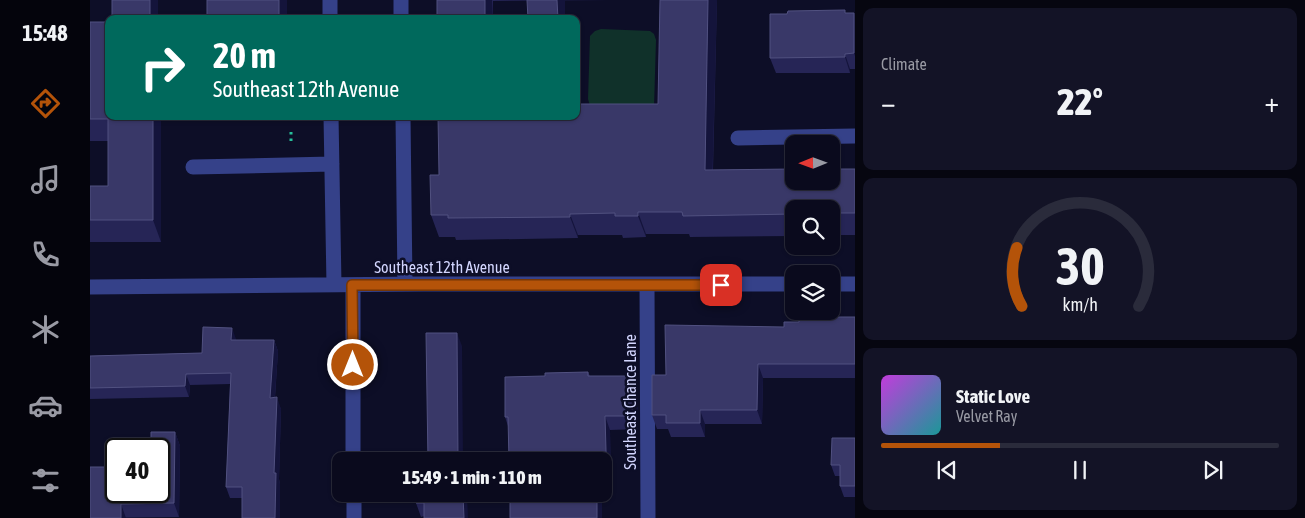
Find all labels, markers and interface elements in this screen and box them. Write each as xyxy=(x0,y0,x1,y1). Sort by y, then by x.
text: 15:48 xyxy=(22,20,68,46)
icon: right xyxy=(130,35,195,100)
text: 20 m xyxy=(213,35,276,75)
text: Climate xyxy=(881,55,927,73)
text: Southeast 12th Avenue xyxy=(213,76,399,102)
text: 22° xyxy=(1057,80,1103,123)
icon: directions xyxy=(28,86,63,121)
text: − xyxy=(881,86,896,118)
text: + xyxy=(1264,86,1279,118)
north arrow xyxy=(785,135,840,190)
map controls xyxy=(785,135,840,320)
icon: music xyxy=(28,162,63,197)
button: search xyxy=(785,200,840,255)
text: 30 xyxy=(1056,236,1104,296)
icon: phone xyxy=(28,237,63,272)
street label: Southeast 12th Avenue xyxy=(374,258,510,276)
pin xyxy=(700,264,742,306)
button: layers xyxy=(785,265,840,320)
icon: arrive xyxy=(707,271,735,299)
text: km/h xyxy=(1062,294,1098,315)
icon: climate xyxy=(28,312,63,347)
street label: Southeast Chance Lane xyxy=(621,334,639,470)
position arrow xyxy=(326,338,378,390)
text: Static Love xyxy=(956,385,1030,407)
icon: car xyxy=(28,388,63,423)
text: Velvet Ray xyxy=(956,407,1017,425)
speed limit sign: 40 xyxy=(105,438,170,503)
icon: previous xyxy=(933,456,961,484)
icon: pause xyxy=(1066,456,1094,484)
icon: next xyxy=(1199,456,1227,484)
icon: filters xyxy=(28,463,63,498)
text: 15:49 · 1 min · 110 m xyxy=(402,466,542,488)

